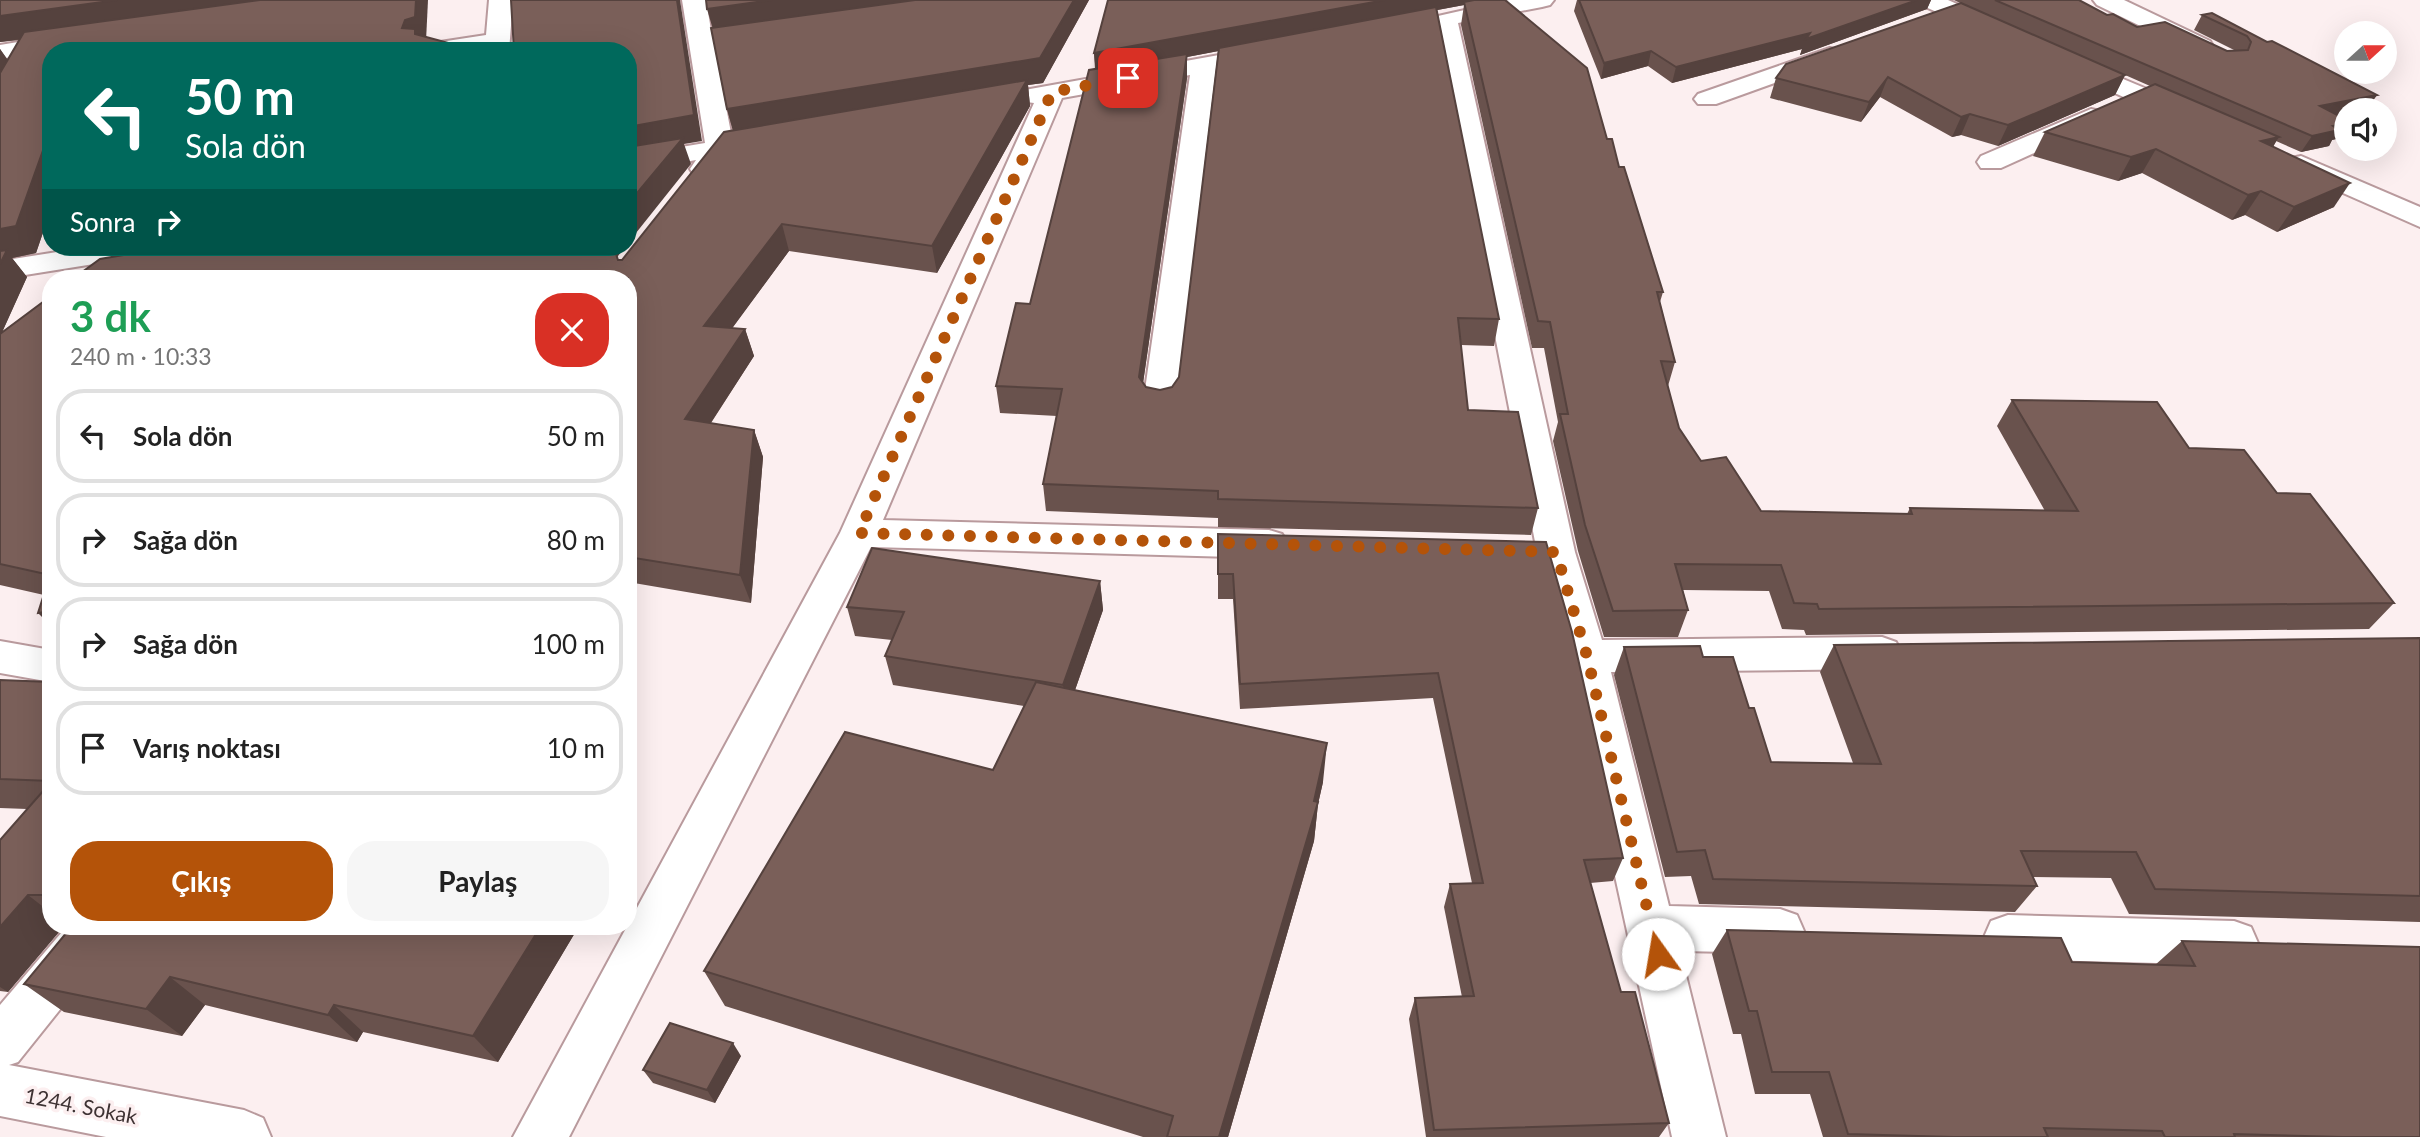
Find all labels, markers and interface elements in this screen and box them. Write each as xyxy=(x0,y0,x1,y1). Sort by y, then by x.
north arrow xyxy=(2334,21,2398,84)
map controls xyxy=(2334,21,2397,161)
pin xyxy=(1098,48,1158,108)
icon: arrive xyxy=(1109,59,1147,97)
text: 50 m xyxy=(185,67,295,125)
icon: left xyxy=(70,70,161,161)
button: sound xyxy=(2334,98,2397,161)
text: Sola dön xyxy=(185,126,306,165)
icon: right xyxy=(149,203,187,241)
text: Sonra xyxy=(70,206,135,238)
text: 3 dk xyxy=(70,291,151,341)
button: close xyxy=(535,293,609,367)
text: 240 m · 10:33 xyxy=(70,342,212,370)
icon: left xyxy=(74,417,112,455)
text: Sola dön xyxy=(133,420,233,452)
text: 50 m xyxy=(547,420,605,452)
icon: right xyxy=(74,521,112,559)
text: Sağa dön xyxy=(133,524,238,556)
text: 80 m xyxy=(547,524,605,556)
icon: right xyxy=(74,625,112,663)
text: Sağa dön xyxy=(133,628,238,660)
text: 100 m xyxy=(532,628,605,660)
icon: arrive xyxy=(74,729,112,767)
text: Varış noktası xyxy=(133,732,281,764)
text: 10 m xyxy=(547,732,605,764)
button: Çıkış xyxy=(70,841,333,921)
button: Paylaş xyxy=(347,841,609,921)
position arrow xyxy=(1621,917,1695,991)
street label: 1244. Sokak xyxy=(23,1082,140,1128)

